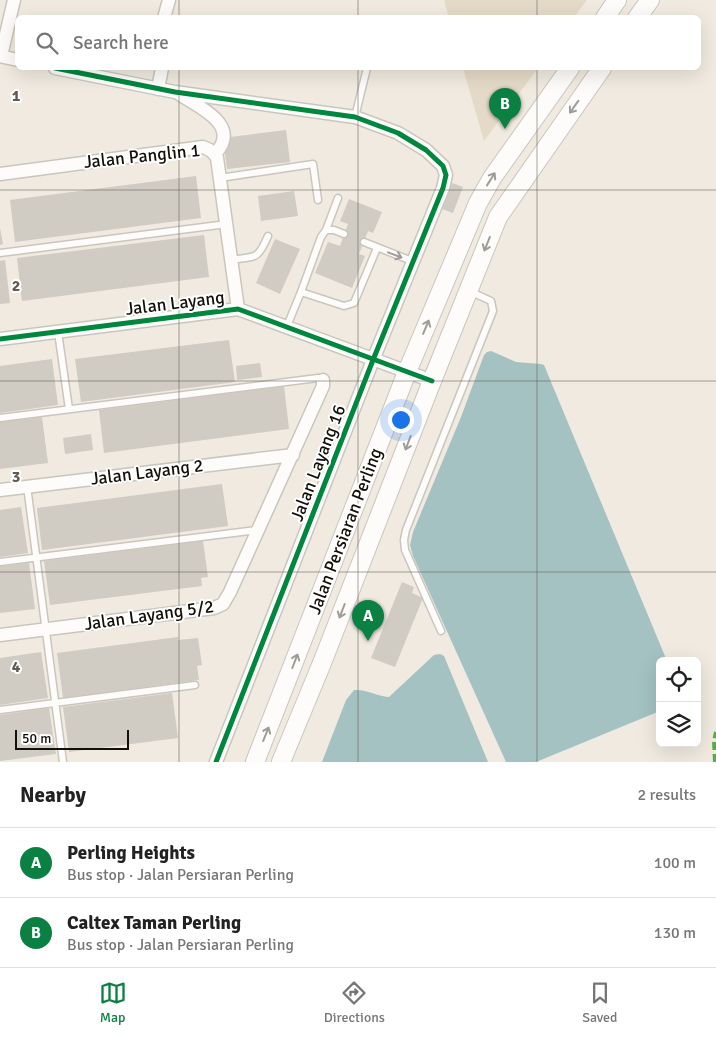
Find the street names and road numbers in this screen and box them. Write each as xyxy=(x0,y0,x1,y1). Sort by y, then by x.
street label: Jalan Panglin 1 xyxy=(83,139,201,173)
street label: Jalan Layang xyxy=(124,286,226,320)
street label: Jalan Layang 16 xyxy=(286,402,350,524)
street label: Jalan Persiaran Perling xyxy=(303,445,387,617)
street label: Jalan Layang 2 xyxy=(89,454,205,490)
street label: Jalan Layang 5/2 xyxy=(83,595,215,635)

